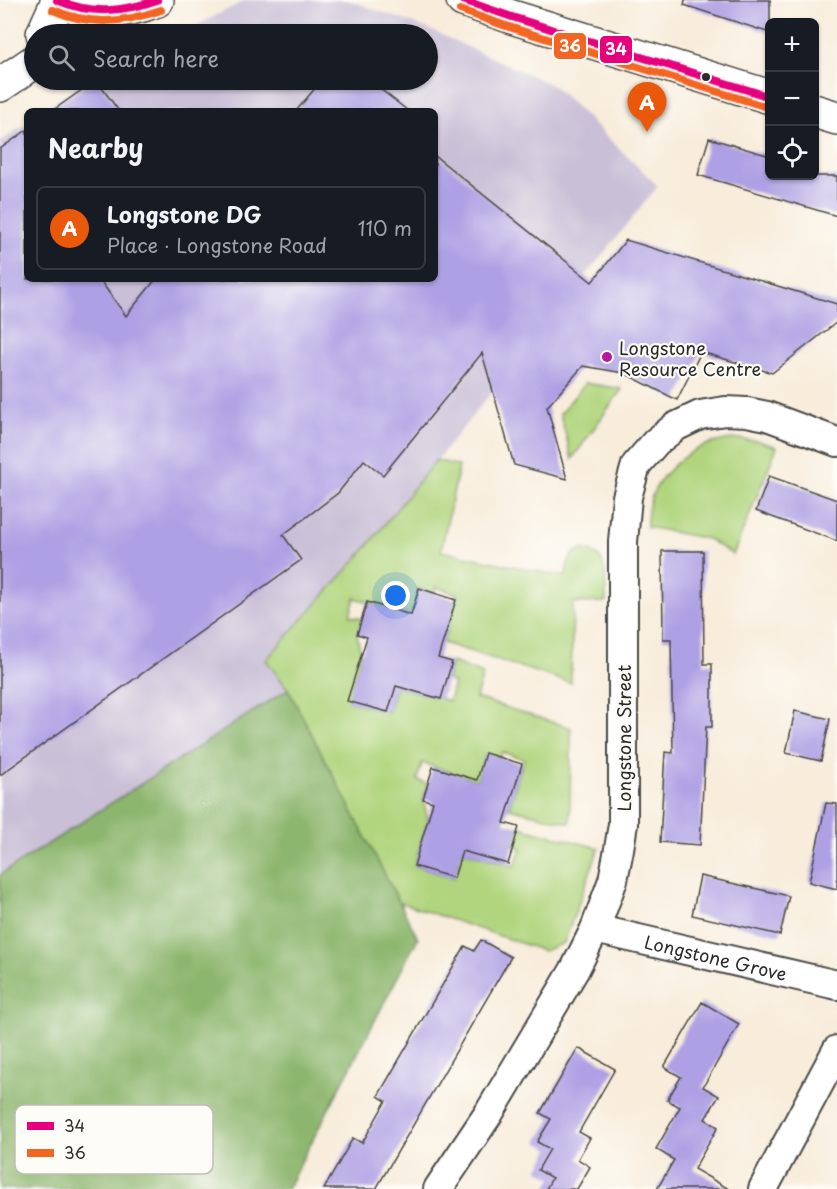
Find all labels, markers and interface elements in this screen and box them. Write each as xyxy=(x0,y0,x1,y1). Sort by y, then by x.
map controls xyxy=(765,18,819,180)
button: + xyxy=(765,18,819,72)
search box xyxy=(24,24,438,90)
line badge: 36 xyxy=(553,32,587,60)
text: 36 xyxy=(559,33,581,57)
line badge: 34 xyxy=(599,35,633,64)
text: 34 xyxy=(605,36,627,60)
icon: search xyxy=(45,41,78,74)
text: Search here xyxy=(93,41,219,74)
unlabelled marker xyxy=(700,71,712,83)
button: − xyxy=(765,72,819,126)
pin: A xyxy=(628,82,666,132)
button: locate xyxy=(765,126,819,180)
text: Nearby xyxy=(48,128,143,167)
text: Longstone DG xyxy=(107,197,261,230)
text: A xyxy=(62,213,77,243)
text: 110 m xyxy=(358,213,412,243)
text: Place · Longstone Road xyxy=(107,230,327,260)
place label: Longstone Resource Centre xyxy=(619,334,761,382)
marker: Longstone Resource Centre xyxy=(600,350,614,364)
your location xyxy=(381,581,410,610)
street label: Longstone Street xyxy=(610,665,637,811)
street label: Longstone Grove xyxy=(642,927,790,987)
legend xyxy=(15,1105,213,1174)
text: 34 xyxy=(64,1113,85,1137)
text: 36 xyxy=(64,1140,86,1164)

